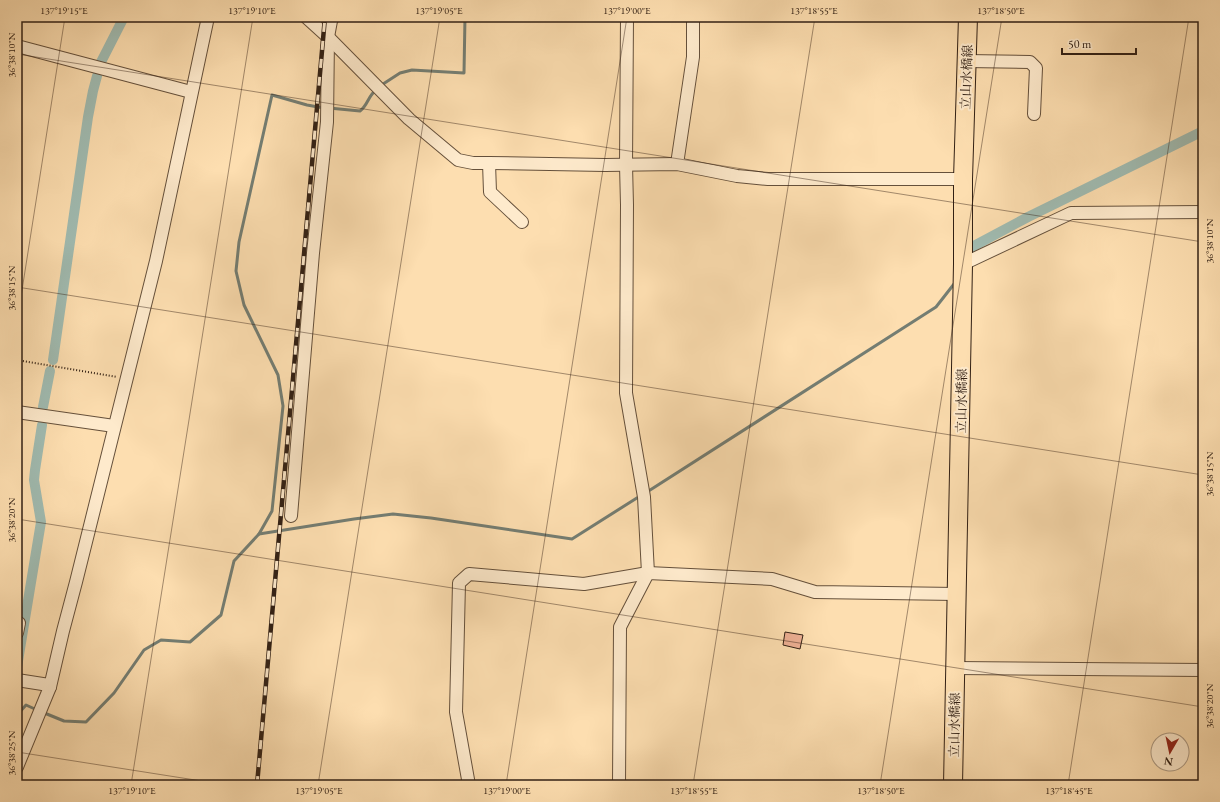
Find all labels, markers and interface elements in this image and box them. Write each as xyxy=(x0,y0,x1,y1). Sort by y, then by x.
text: 137°19'15"E xyxy=(40,4,88,17)
text: 137°19'10"E xyxy=(228,4,276,17)
text: 137°19'05"E xyxy=(415,4,463,17)
text: 137°19'00"E xyxy=(603,4,651,17)
text: 137°18'55"E xyxy=(790,4,838,17)
text: 137°18'50"E xyxy=(977,4,1025,17)
scale bar xyxy=(1062,30,1136,56)
text: 36°38'10"N xyxy=(5,32,18,77)
text: 50 m xyxy=(1068,36,1092,52)
street label: 立山水橋線 xyxy=(957,44,976,110)
text: 36°38'10"N xyxy=(1203,218,1216,263)
text: 36°38'15"N xyxy=(5,265,18,310)
street label: 立山水橋線 xyxy=(952,368,971,434)
text: 36°38'15"N xyxy=(1203,451,1216,496)
text: 36°38'20"N xyxy=(5,497,18,542)
text: 36°38'20"N xyxy=(1203,683,1216,728)
street label: 立山水橋線 xyxy=(945,692,964,758)
text: 36°38'25"N xyxy=(5,730,18,775)
north arrow xyxy=(1150,732,1190,772)
text: N xyxy=(1163,754,1174,769)
text: 137°19'10"E xyxy=(108,784,156,797)
text: 137°19'05"E xyxy=(295,784,343,797)
text: 137°19'00"E xyxy=(483,784,531,797)
text: 137°18'55"E xyxy=(670,784,718,797)
text: 137°18'50"E xyxy=(857,784,905,797)
text: 137°18'45"E xyxy=(1045,784,1093,797)

